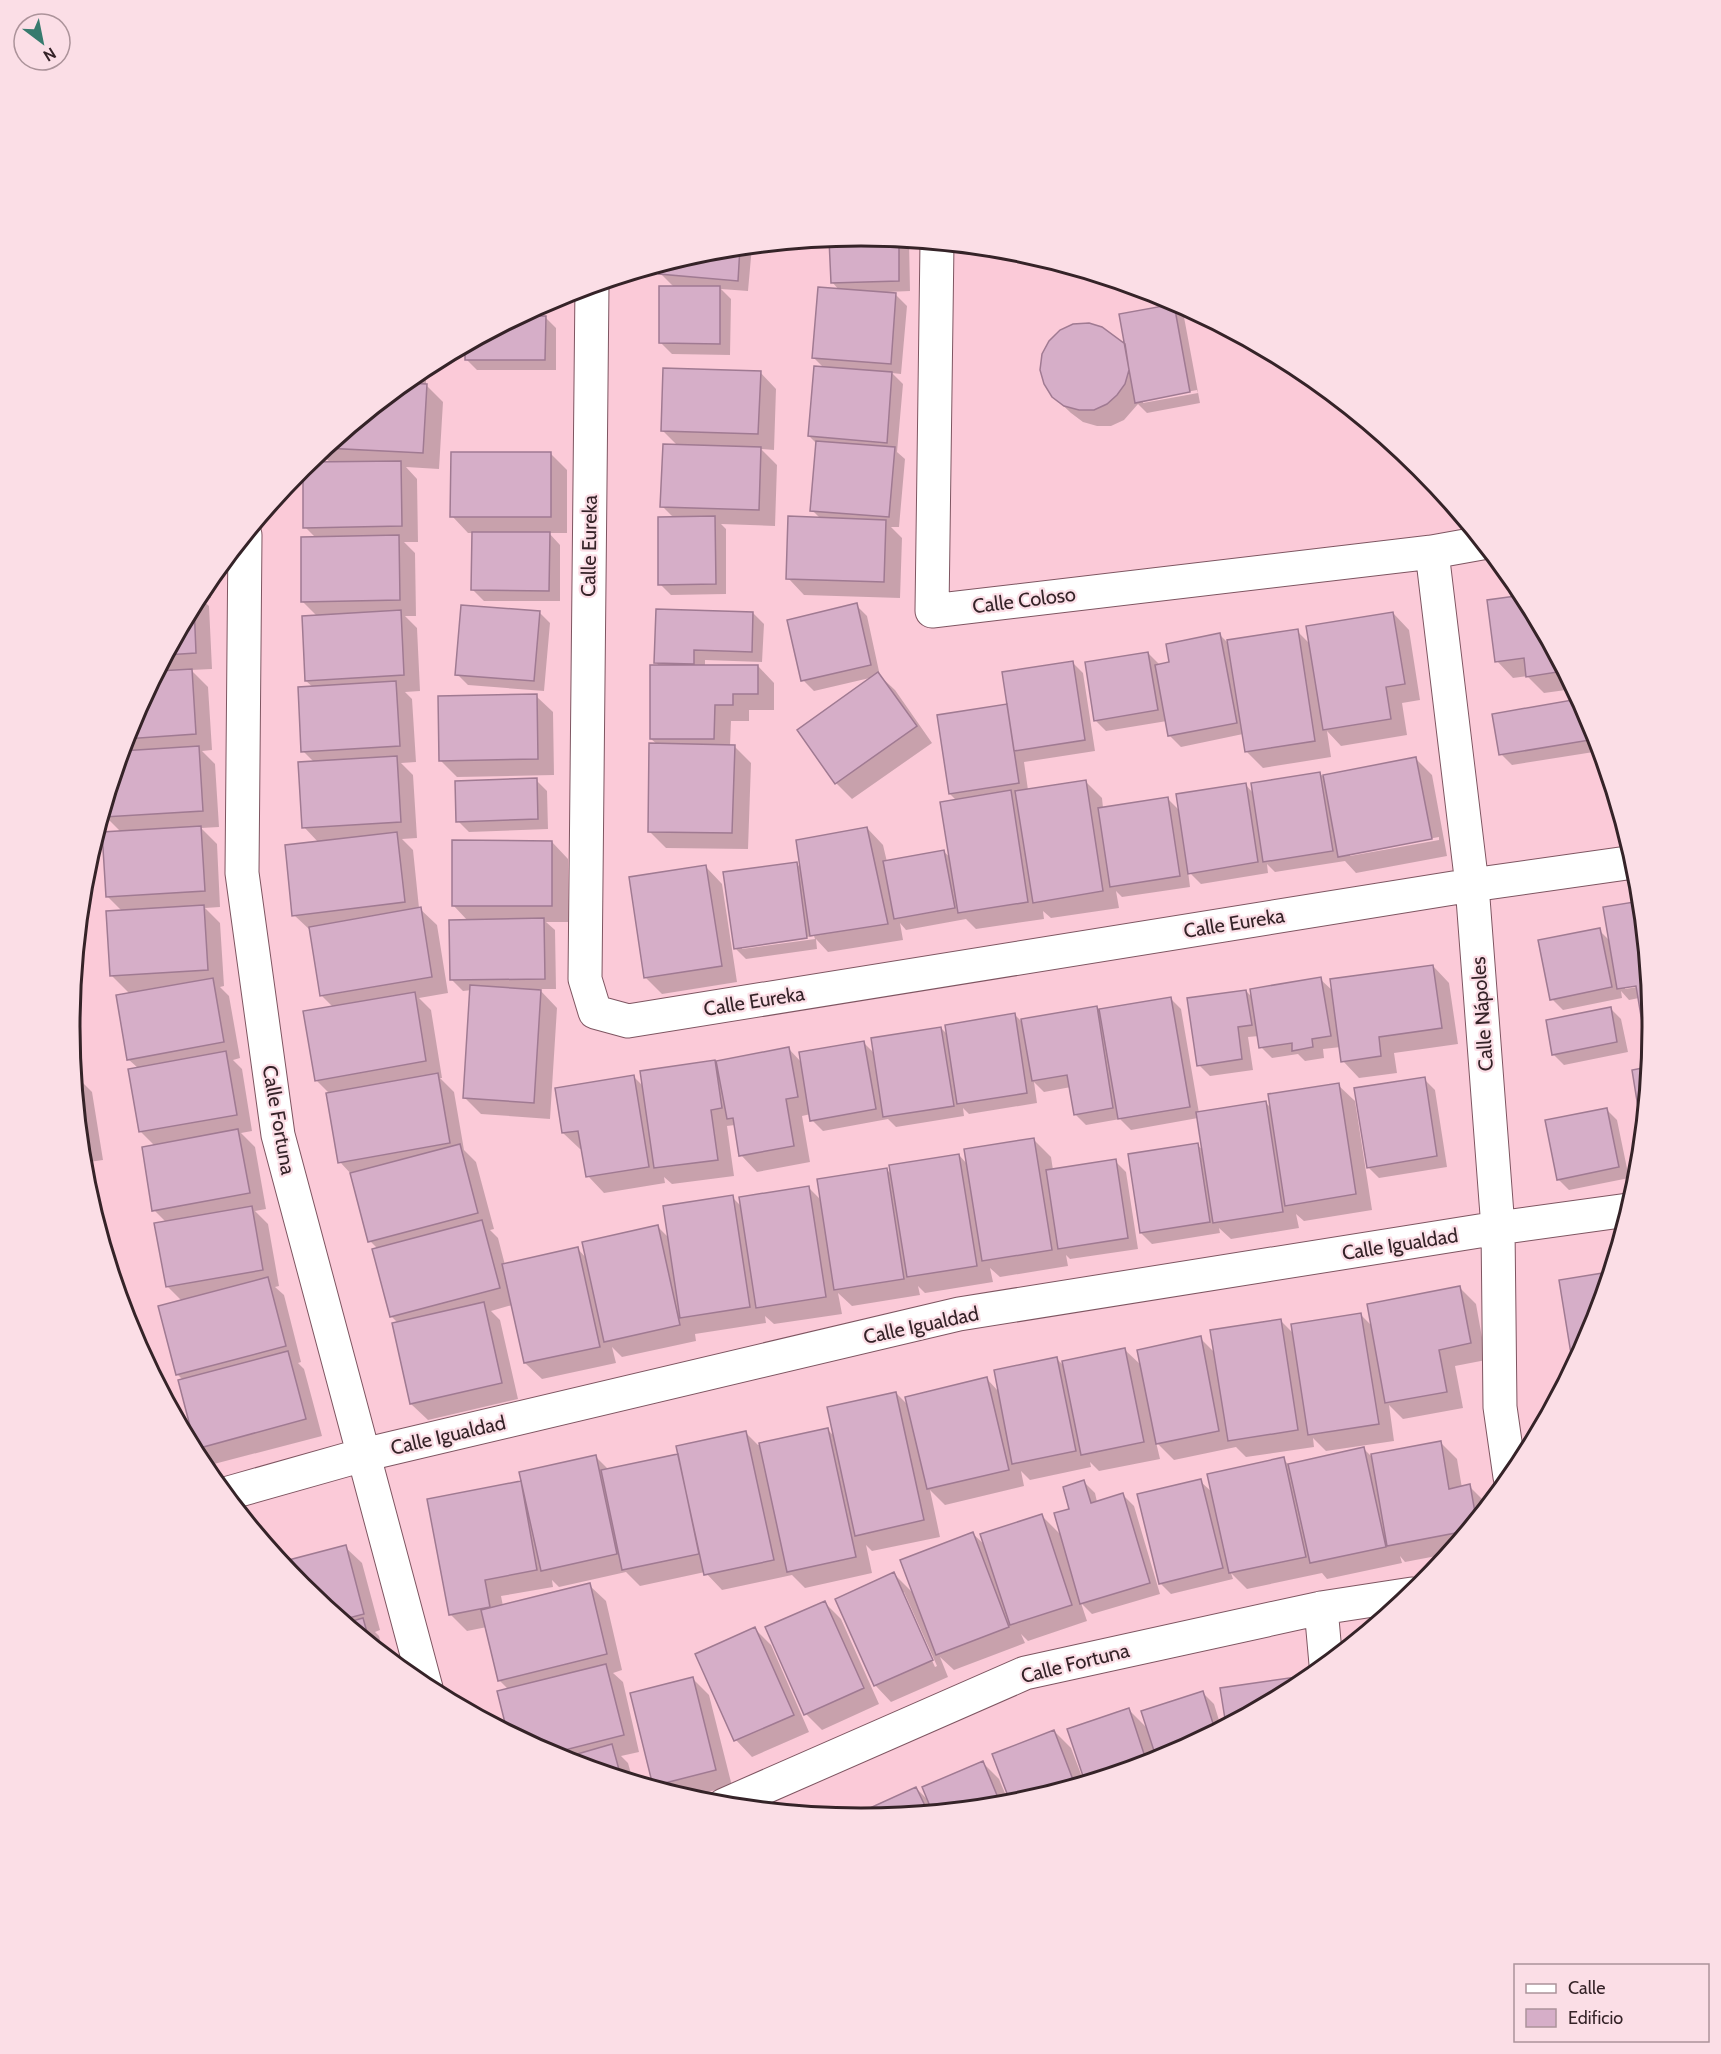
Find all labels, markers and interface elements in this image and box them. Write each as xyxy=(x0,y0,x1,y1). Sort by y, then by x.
north arrow xyxy=(12,12,72,72)
text: N xyxy=(40,43,60,65)
street label: Calle Eureka xyxy=(576,494,602,597)
street label: Calle Coloso xyxy=(971,582,1077,618)
street label: Calle Eureka xyxy=(1182,903,1287,943)
street label: Calle Nápoles xyxy=(1466,956,1498,1072)
street label: Calle Eureka xyxy=(702,981,807,1021)
street label: Calle Fortuna xyxy=(258,1063,301,1177)
street label: Calle Igualdad xyxy=(1340,1223,1460,1265)
street label: Calle Igualdad xyxy=(861,1301,981,1349)
street label: Calle Igualdad xyxy=(388,1410,508,1460)
street label: Calle Fortuna xyxy=(1018,1638,1132,1688)
legend xyxy=(1514,1964,1709,2042)
text: Calle xyxy=(1568,1977,1605,1999)
text: Edificio xyxy=(1568,2007,1623,2029)

